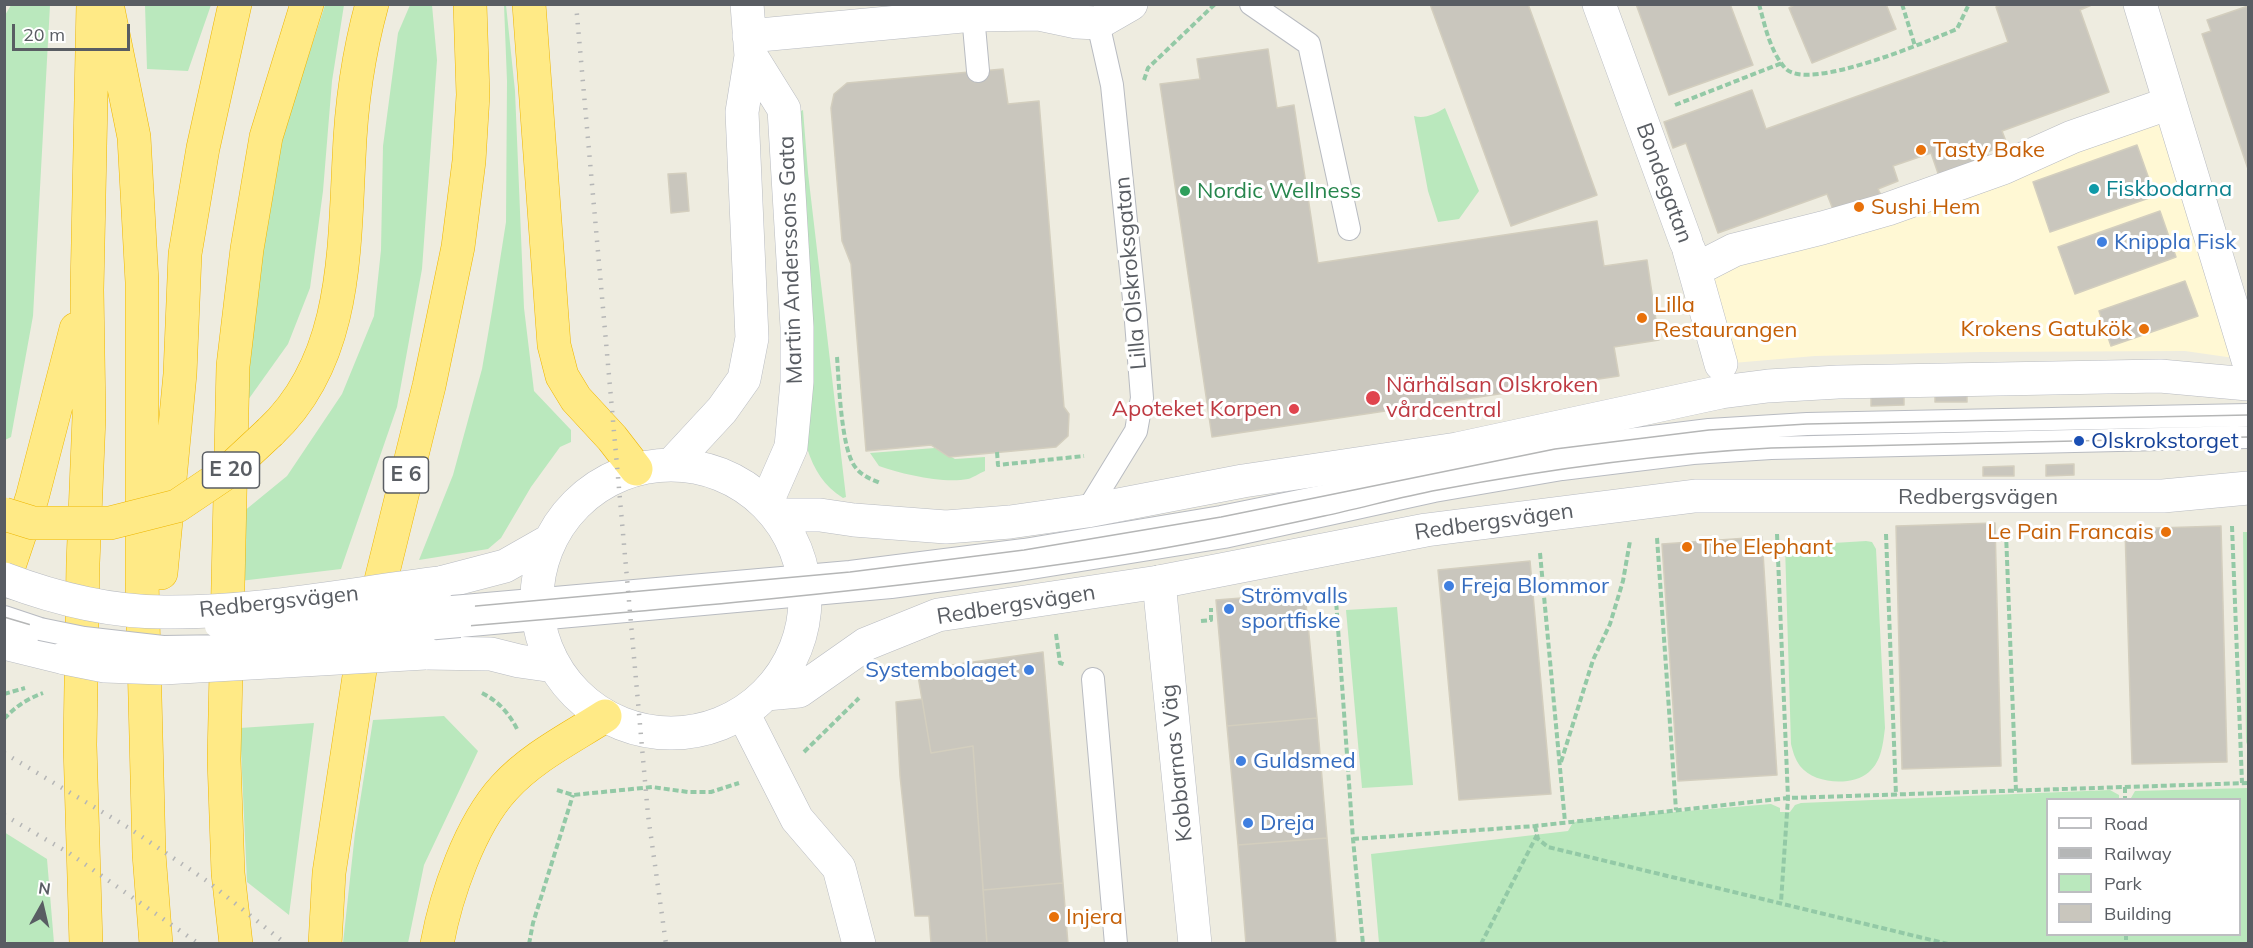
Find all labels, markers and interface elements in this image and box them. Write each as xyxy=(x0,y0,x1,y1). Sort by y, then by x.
scale bar xyxy=(15,12,134,50)
text: 20 m xyxy=(23,23,65,46)
street label: Bondegatan xyxy=(1630,119,1698,247)
street label: Martin Anderssons Gata xyxy=(773,135,809,385)
place label: Tasty Bake xyxy=(1933,137,2045,163)
marker: Tasty Bake xyxy=(1914,143,1928,157)
street label: Lilla Olskroksgatan xyxy=(1109,175,1153,371)
place label: Fiskbodarna xyxy=(2106,176,2232,202)
place label: Nordic Wellness xyxy=(1197,178,1361,204)
marker: Fiskbodarna xyxy=(2087,182,2101,196)
marker: Nordic Wellness xyxy=(1178,184,1192,198)
place label: Sushi Hem xyxy=(1871,194,1980,220)
marker: Sushi Hem xyxy=(1852,200,1866,214)
place label: Knippla Fisk xyxy=(2114,229,2236,255)
marker: Knippla Fisk xyxy=(2095,235,2109,249)
place label: Lilla Restaurangen xyxy=(1654,292,1797,344)
marker: Lilla Restaurangen xyxy=(1635,311,1649,325)
place label: Krokens Gatukök xyxy=(1960,316,2132,342)
marker: Krokens Gatukök xyxy=(2137,322,2151,336)
place label: Närhälsan Olskroken vårdcentral xyxy=(1386,372,1598,424)
marker: Närhälsan Olskroken vårdcentral xyxy=(1364,389,1382,407)
place label: Apoteket Korpen xyxy=(1112,396,1282,422)
marker: Apoteket Korpen xyxy=(1287,402,1301,416)
place label: Olskrokstorget xyxy=(2091,428,2239,454)
marker: Olskrokstorget xyxy=(2072,434,2086,448)
road number: E 20 xyxy=(202,452,260,488)
road number: E 6 xyxy=(384,457,428,493)
street label: Redbergsvägen xyxy=(1898,484,2058,510)
street label: Redbergsvägen xyxy=(1413,498,1575,546)
place label: Le Pain Francais xyxy=(1987,519,2154,545)
marker: Le Pain Francais xyxy=(2159,525,2173,539)
place label: The Elephant xyxy=(1699,534,1833,560)
marker: The Elephant xyxy=(1680,540,1694,554)
place label: Freja Blommor xyxy=(1461,573,1609,599)
street label: Redbergsvägen xyxy=(935,579,1097,631)
marker: Freja Blommor xyxy=(1442,579,1456,593)
street label: Redbergsvägen xyxy=(198,581,360,623)
place label: Strömvalls sportfiske xyxy=(1241,583,1348,634)
marker: Strömvalls sportfiske xyxy=(1222,602,1236,616)
place label: Systembolaget xyxy=(865,657,1017,683)
marker: Systembolaget xyxy=(1022,663,1036,677)
street label: Kobbarnas Väg xyxy=(1156,683,1198,843)
place label: Guldsmed xyxy=(1253,748,1356,774)
marker: Guldsmed xyxy=(1234,754,1248,768)
legend xyxy=(2046,798,2241,936)
place label: Dreja xyxy=(1260,810,1315,836)
text: Road xyxy=(2104,812,2148,835)
marker: Dreja xyxy=(1241,816,1255,830)
text: Railway xyxy=(2104,842,2172,865)
text: Park xyxy=(2104,872,2142,895)
north arrow xyxy=(12,876,72,936)
text: N xyxy=(37,877,52,899)
text: Building xyxy=(2104,902,2172,925)
place label: Injera xyxy=(1066,904,1123,930)
marker: Injera xyxy=(1047,910,1061,924)

